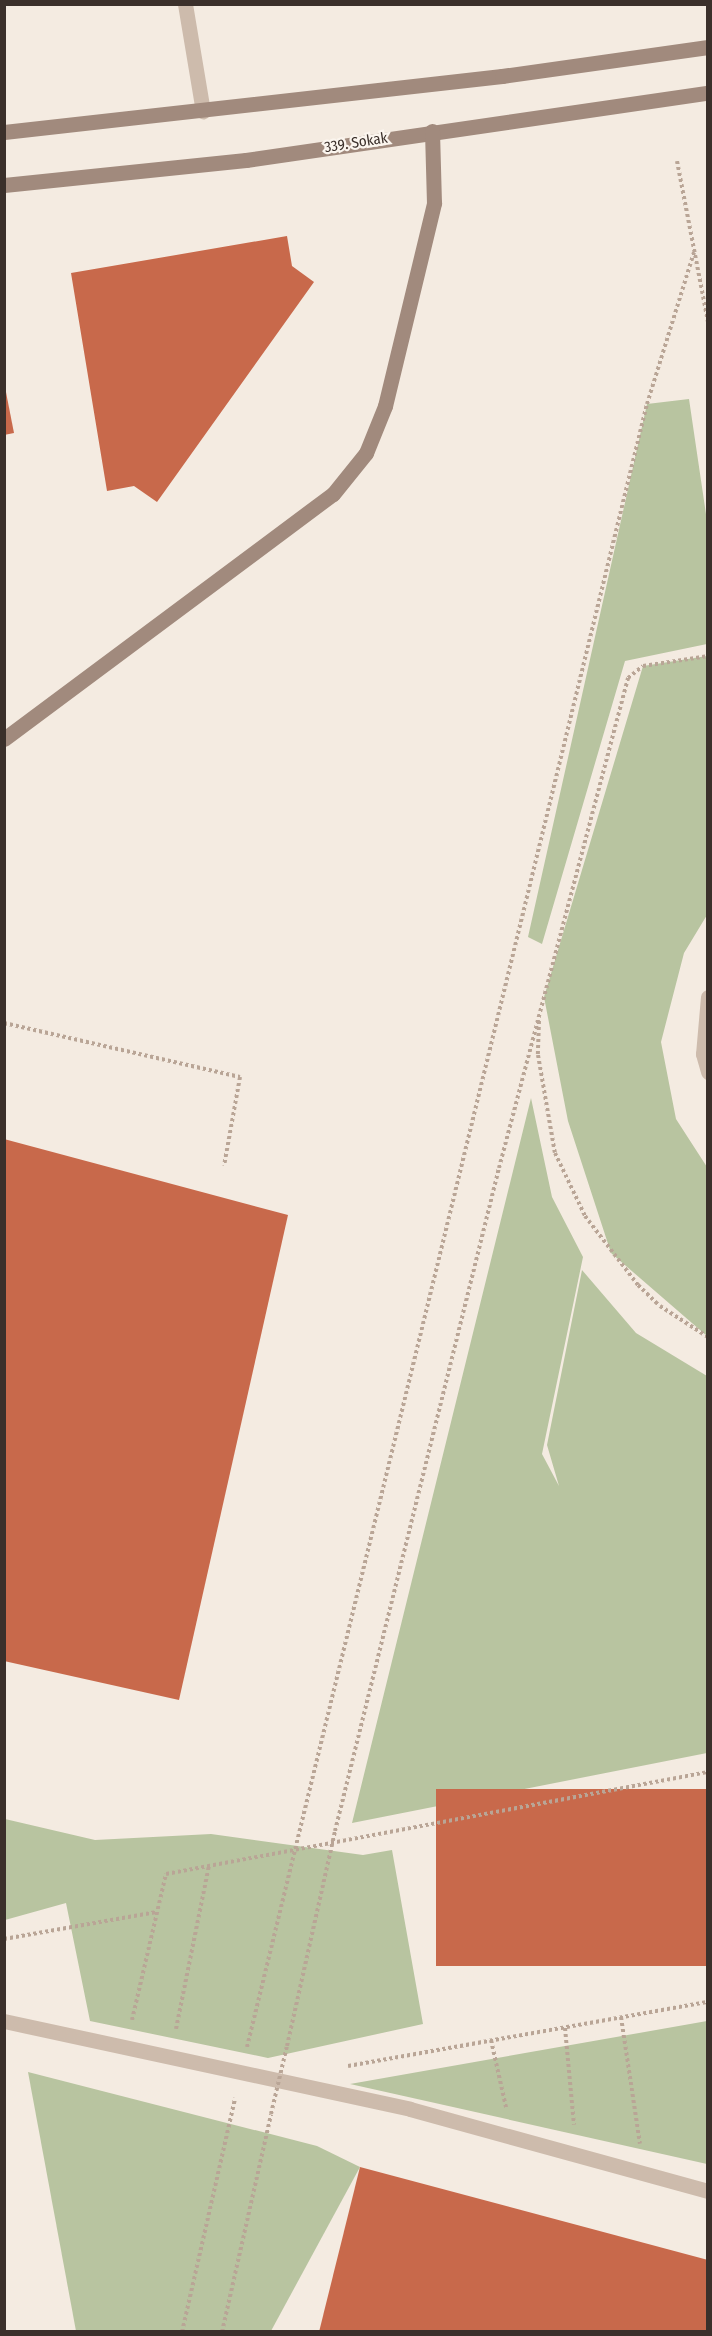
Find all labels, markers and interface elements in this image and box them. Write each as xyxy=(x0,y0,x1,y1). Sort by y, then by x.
street label: 339. Sokak xyxy=(323,129,389,157)

